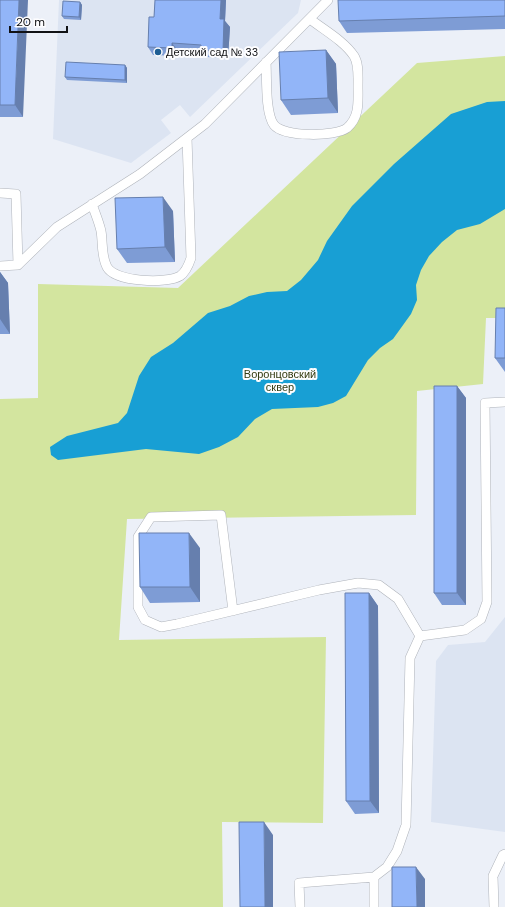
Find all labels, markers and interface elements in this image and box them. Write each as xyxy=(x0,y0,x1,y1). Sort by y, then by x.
scale bar xyxy=(10,8,67,34)
text: 20 m xyxy=(16,14,45,30)
place label: Детский сад № 33 xyxy=(166,45,258,59)
marker: Детский сад № 33 xyxy=(153,47,163,57)
park label: Воронцовский сквер xyxy=(244,367,316,394)

